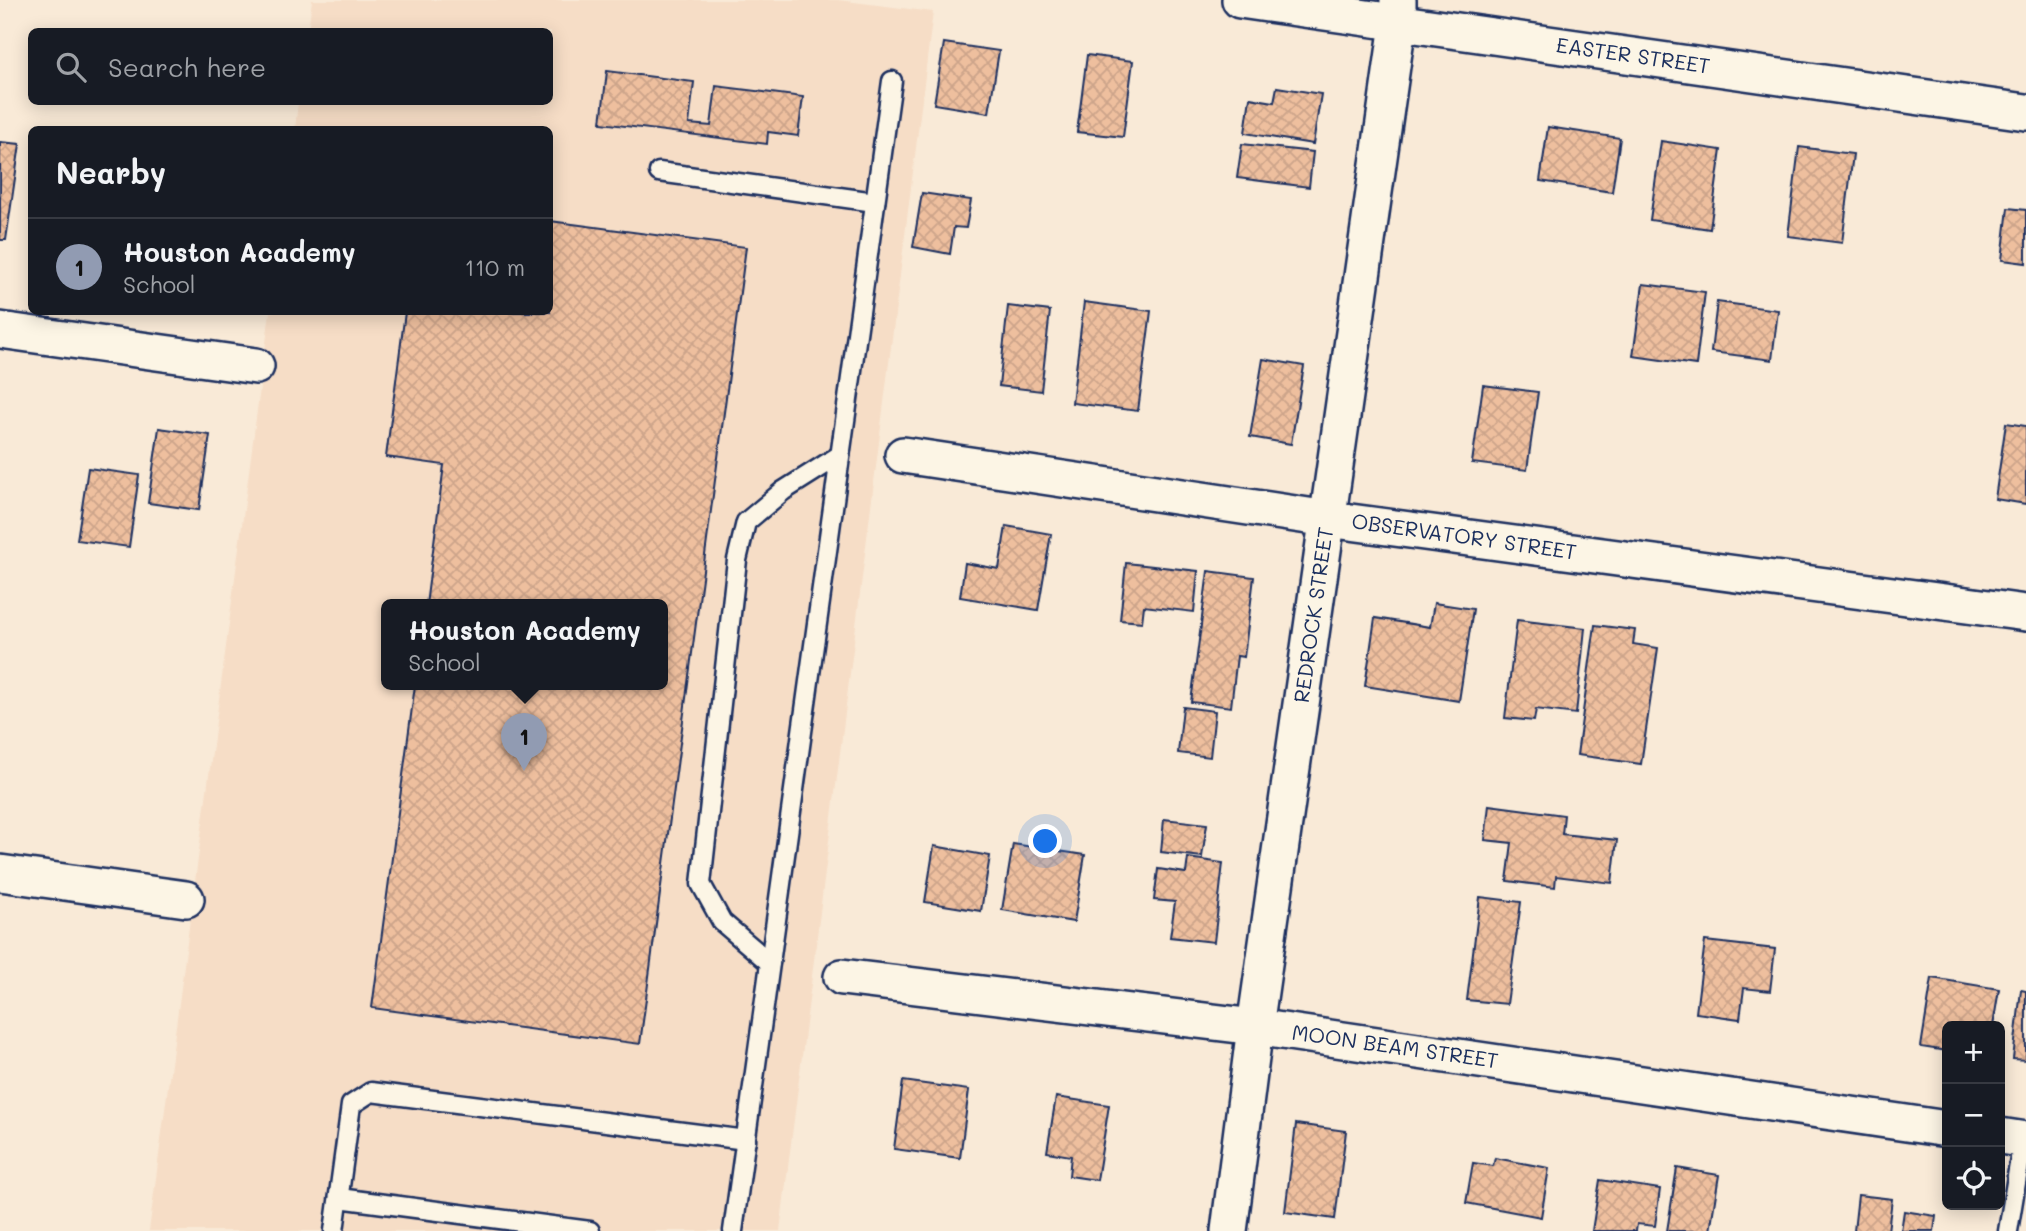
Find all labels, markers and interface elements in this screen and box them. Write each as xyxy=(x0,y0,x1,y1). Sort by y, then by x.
search box xyxy=(28,28,553,105)
street label: EASTER STREET xyxy=(1555,30,1712,79)
icon: search xyxy=(52,48,90,86)
text: Search here xyxy=(108,50,266,84)
text: Nearby xyxy=(56,152,166,192)
text: Houston Academy xyxy=(123,235,356,269)
text: 1 xyxy=(74,252,84,282)
text: 110 m xyxy=(465,252,525,282)
text: School xyxy=(123,269,196,299)
street label: OBSERVATORY STREET xyxy=(1350,506,1578,565)
street label: REDROCK STREET xyxy=(1287,525,1338,704)
popup xyxy=(381,599,668,690)
text: Houston Academy xyxy=(408,613,641,647)
text: School xyxy=(408,647,481,677)
pin: 1 xyxy=(501,713,547,771)
your location xyxy=(1028,824,1062,858)
street label: MOON BEAM STREET xyxy=(1290,1018,1500,1073)
map controls xyxy=(1942,1021,2005,1210)
button: + xyxy=(1942,1021,2005,1084)
button: − xyxy=(1942,1084,2005,1147)
button: locate xyxy=(1942,1147,2005,1210)

